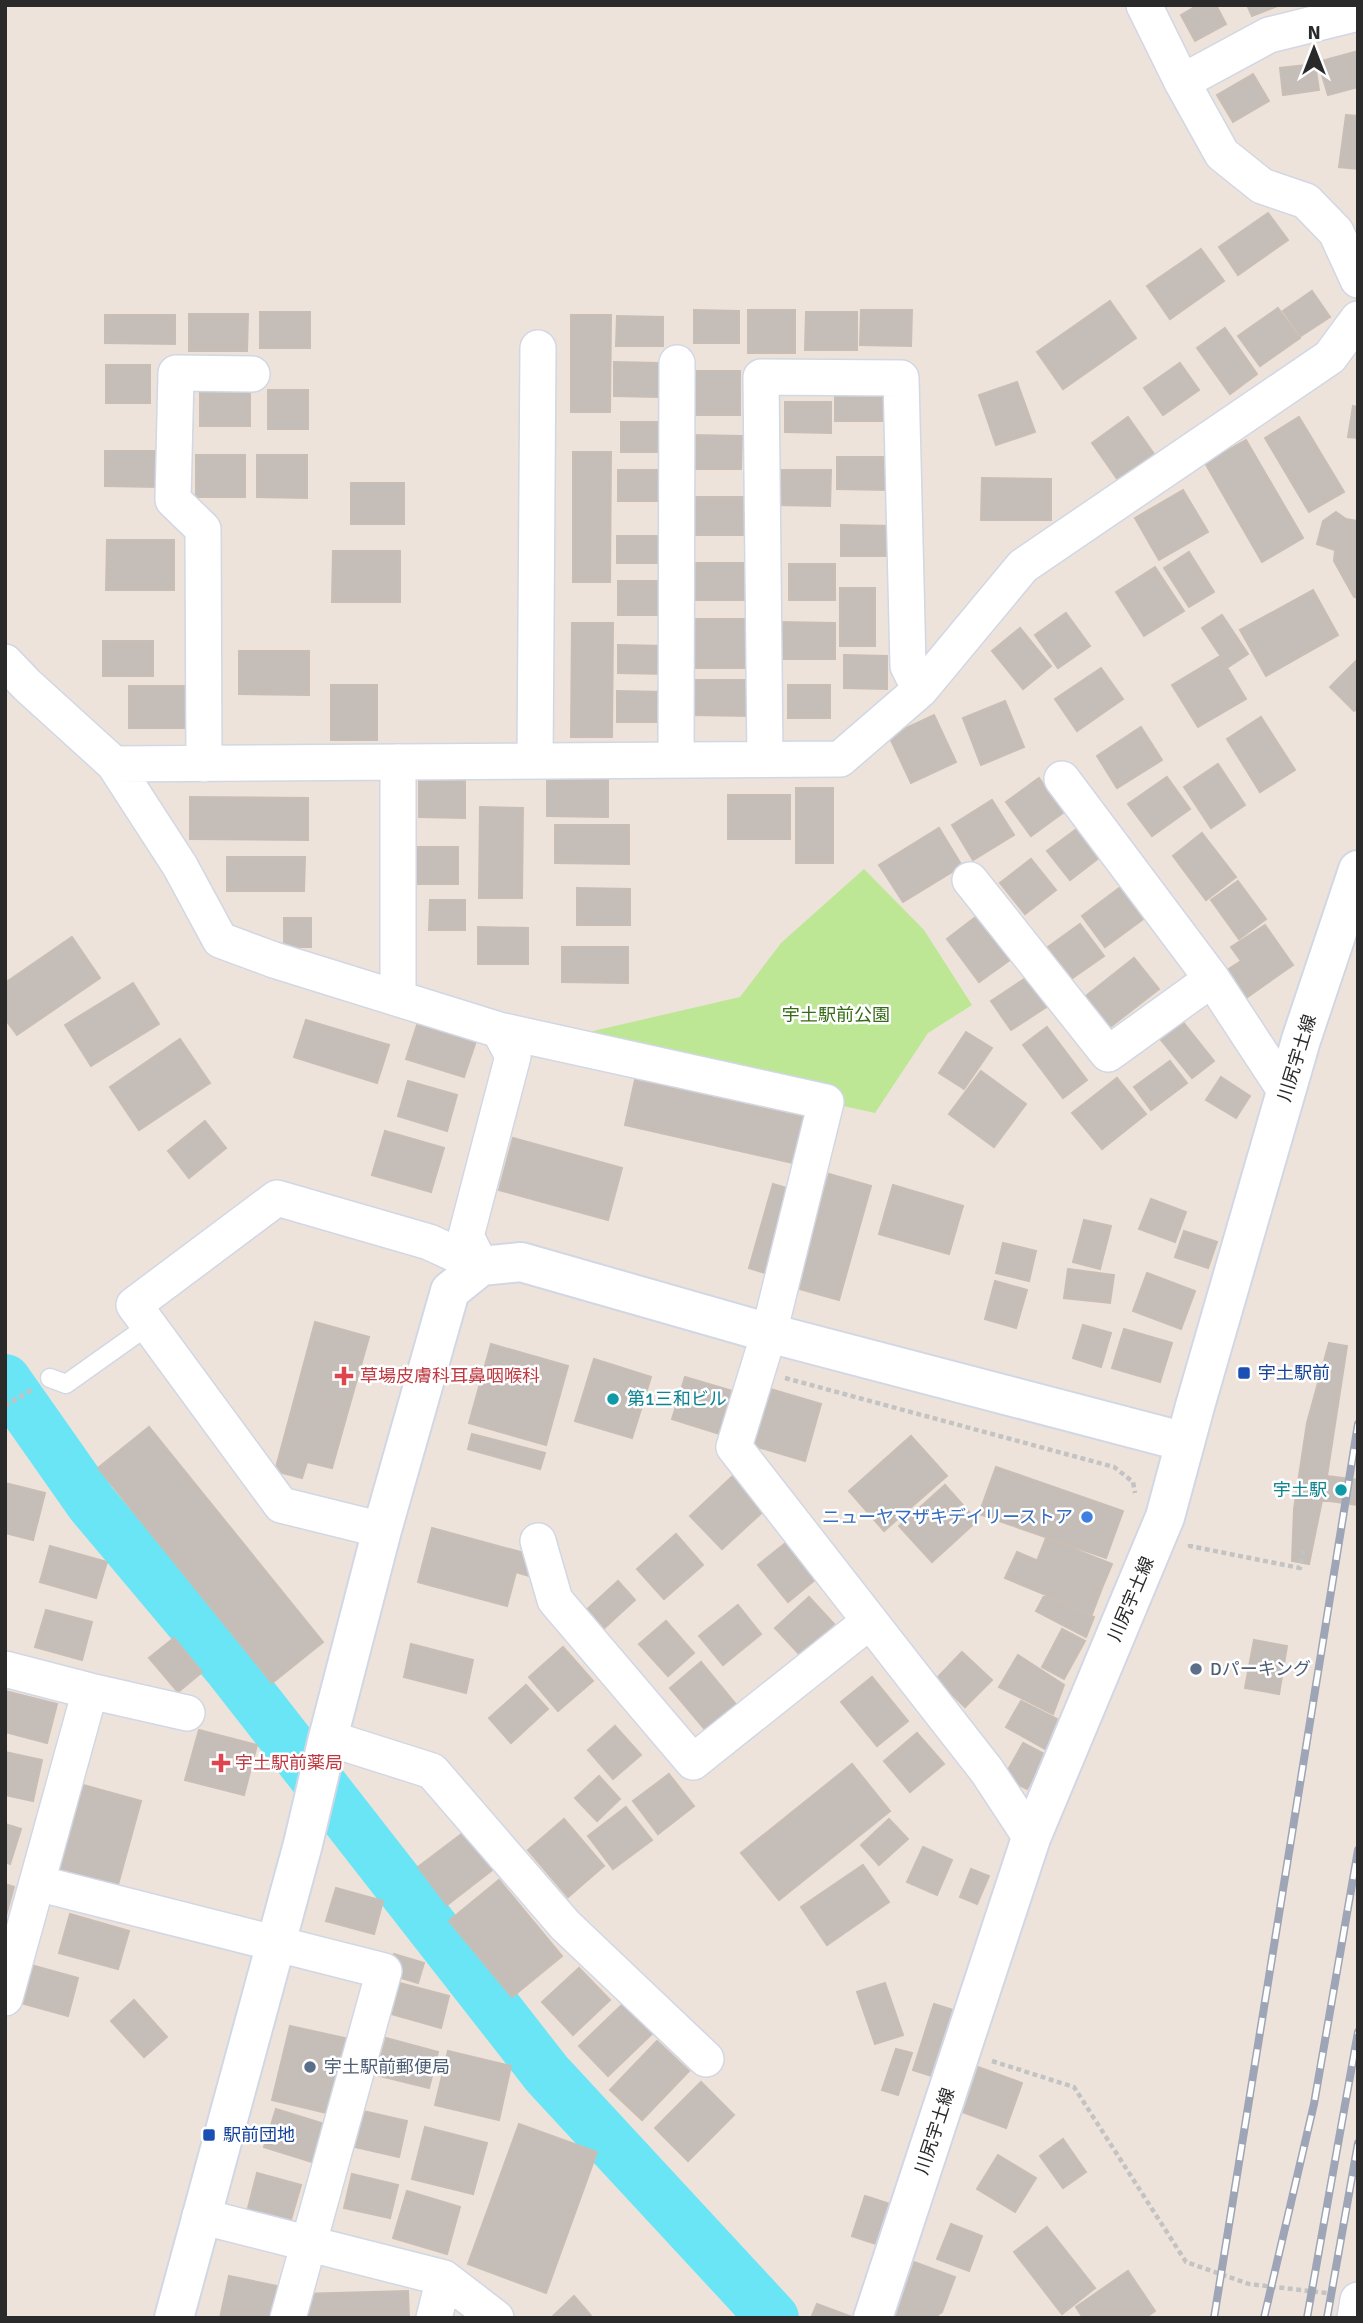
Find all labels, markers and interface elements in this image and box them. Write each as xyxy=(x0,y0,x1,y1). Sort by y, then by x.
north arrow xyxy=(1279,14,1349,84)
text: N xyxy=(1307,21,1321,45)
park label: 宇土駅前公園 xyxy=(782,1004,890,1026)
street label: 川尻宇土線 xyxy=(1273,1012,1321,1104)
place label: 宇土駅前 xyxy=(1258,1362,1330,1384)
place label: 草場皮膚科耳鼻咽喉科 xyxy=(360,1365,540,1387)
marker: 宇土駅前 xyxy=(1236,1365,1252,1381)
marker: 草場皮膚科耳鼻咽喉科 xyxy=(334,1366,354,1386)
place label: 第1三和ビル xyxy=(627,1388,727,1410)
marker: 第1三和ビル xyxy=(605,1391,621,1407)
place label: 宇土駅 xyxy=(1273,1479,1327,1501)
marker: 宇土駅 xyxy=(1333,1482,1349,1498)
place label: ニューヤマザキデイリーストア xyxy=(822,1506,1073,1528)
marker: ニューヤマザキデイリーストア xyxy=(1079,1509,1095,1525)
street label: 川尻宇土線 xyxy=(1103,1553,1159,1645)
place label: Dパーキング xyxy=(1210,1658,1311,1680)
marker: Dパーキング xyxy=(1188,1661,1204,1677)
place label: 宇土駅前薬局 xyxy=(235,1752,343,1774)
marker: 宇土駅前薬局 xyxy=(213,1755,229,1771)
place label: 宇土駅前郵便局 xyxy=(324,2056,450,2078)
marker: 宇土駅前郵便局 xyxy=(302,2059,318,2075)
street label: 川尻宇土線 xyxy=(911,2085,959,2177)
place label: 駅前団地 xyxy=(223,2124,295,2146)
marker: 駅前団地 xyxy=(201,2127,217,2143)

